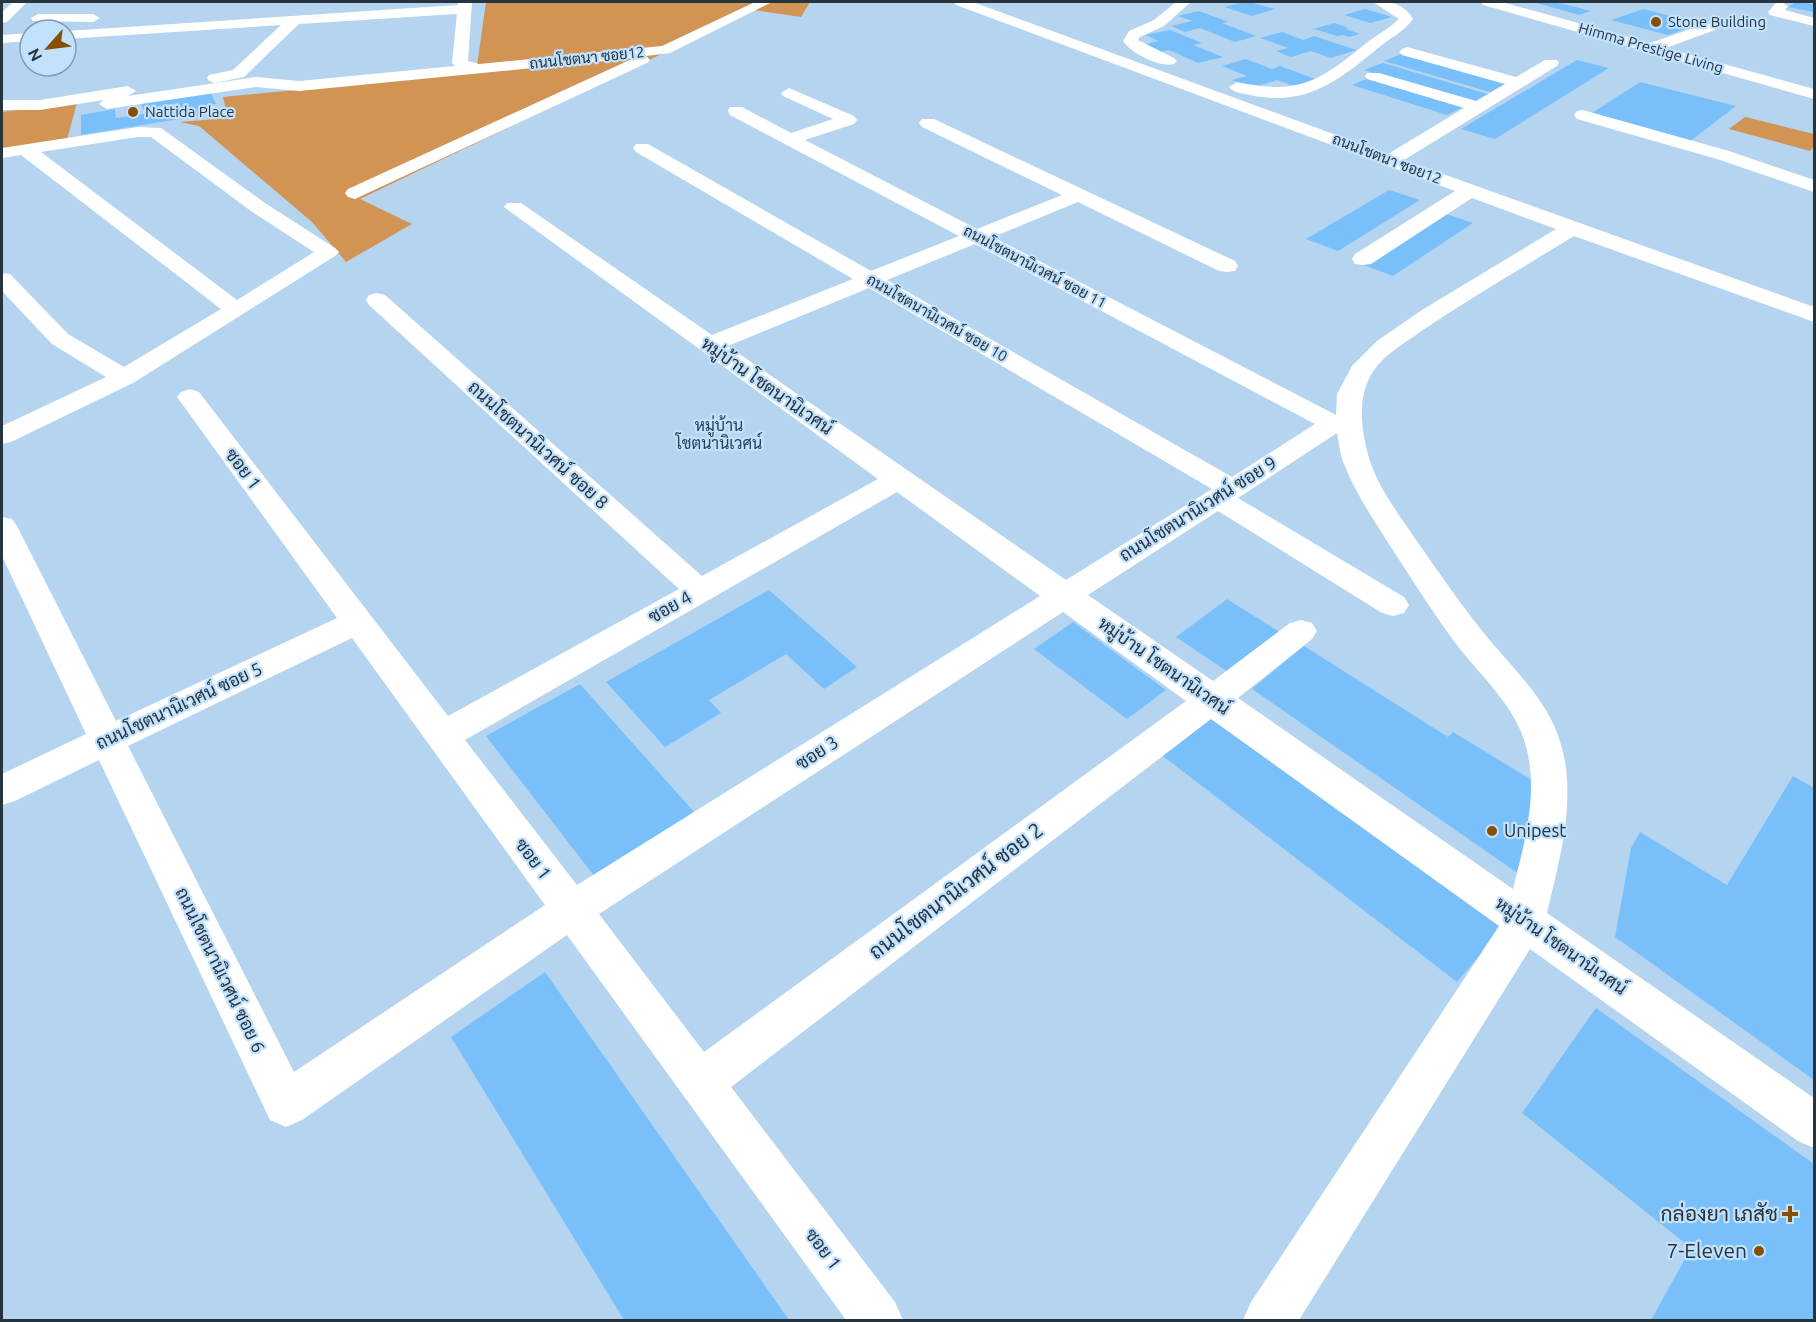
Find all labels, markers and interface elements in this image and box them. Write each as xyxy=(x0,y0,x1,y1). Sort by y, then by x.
place label: Stone Building xyxy=(1668,13,1766,30)
marker: Stone Building xyxy=(1649,15,1663,29)
north arrow xyxy=(18,18,78,78)
street label: Himma Prestige Living xyxy=(1577,19,1726,76)
street label: ถนนโชตนา ซอย12 xyxy=(529,42,645,72)
text: N xyxy=(24,46,46,65)
place label: Nattida Place xyxy=(145,103,235,120)
marker: Nattida Place xyxy=(126,105,140,119)
street label: ถนนโชตนา ซอย12 xyxy=(1330,129,1445,187)
street label: ถนนโชตนานิเวศน์ ซอย 11 xyxy=(961,221,1110,311)
street label: ถนนโชตนานิเวศน์ ซอย 10 xyxy=(864,269,1011,365)
street label: หมู่บ้าน โชตนานิเวศน์ xyxy=(697,332,837,440)
street label: ถนนโชตนานิเวศน์ ซอย 8 xyxy=(465,375,614,512)
district label: หมู่บ้าน โชตนานิเวศน์ xyxy=(676,415,762,453)
street label: ซอย 1 xyxy=(222,444,266,493)
street label: ถนนโชตนานิเวศน์ ซอย 9 xyxy=(1114,450,1280,565)
street label: ซอย 4 xyxy=(644,586,695,626)
street label: หมู่บ้าน โชตนานิเวศน์ xyxy=(1093,611,1235,721)
street label: ถนนโชตนานิเวศน์ ซอย 5 xyxy=(91,656,265,752)
street label: ซอย 3 xyxy=(792,731,841,773)
street label: ถนนโชตนานิเวศน์ ซอย 2 xyxy=(863,816,1047,963)
place label: Unipest xyxy=(1504,820,1566,840)
marker: Unipest xyxy=(1485,824,1499,838)
street label: ซอย 1 xyxy=(512,834,556,883)
street label: ถนนโชตนานิเวศน์ ซอย 6 xyxy=(172,883,271,1055)
street label: หมู่บ้าน โชตนานิเวศน์ xyxy=(1490,891,1632,1001)
place label: กล่องยา เภสัช xyxy=(1661,1201,1778,1225)
marker: กล่องยา เภสัช xyxy=(1783,1207,1797,1221)
street label: ซอย 1 xyxy=(802,1224,846,1273)
place label: 7-Eleven xyxy=(1666,1238,1747,1262)
marker: 7-Eleven xyxy=(1752,1244,1766,1258)

